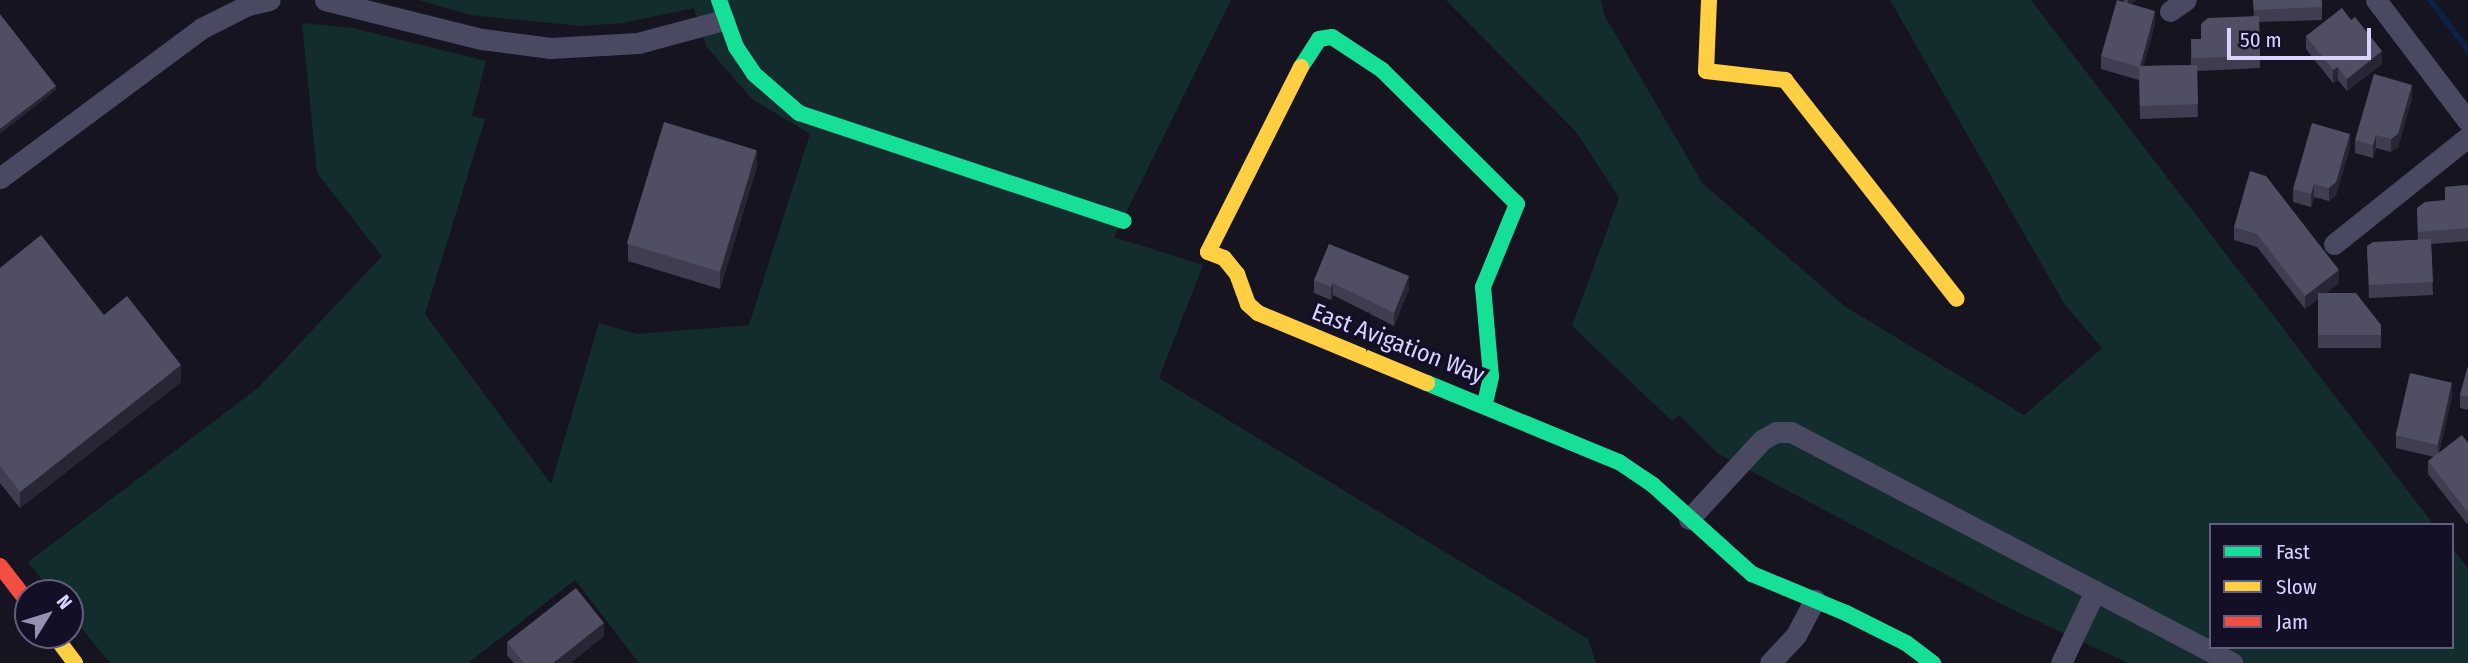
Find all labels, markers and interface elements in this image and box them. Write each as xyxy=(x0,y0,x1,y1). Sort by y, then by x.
scale bar xyxy=(2230,14,2374,58)
text: 50 m xyxy=(2240,27,2282,53)
street label: East Avigation Way xyxy=(1308,298,1488,390)
legend xyxy=(2209,523,2454,649)
text: Fast xyxy=(2276,539,2310,565)
text: Slow xyxy=(2276,574,2317,600)
north arrow xyxy=(14,579,84,649)
text: N xyxy=(52,590,77,614)
text: Jam xyxy=(2276,609,2308,635)

